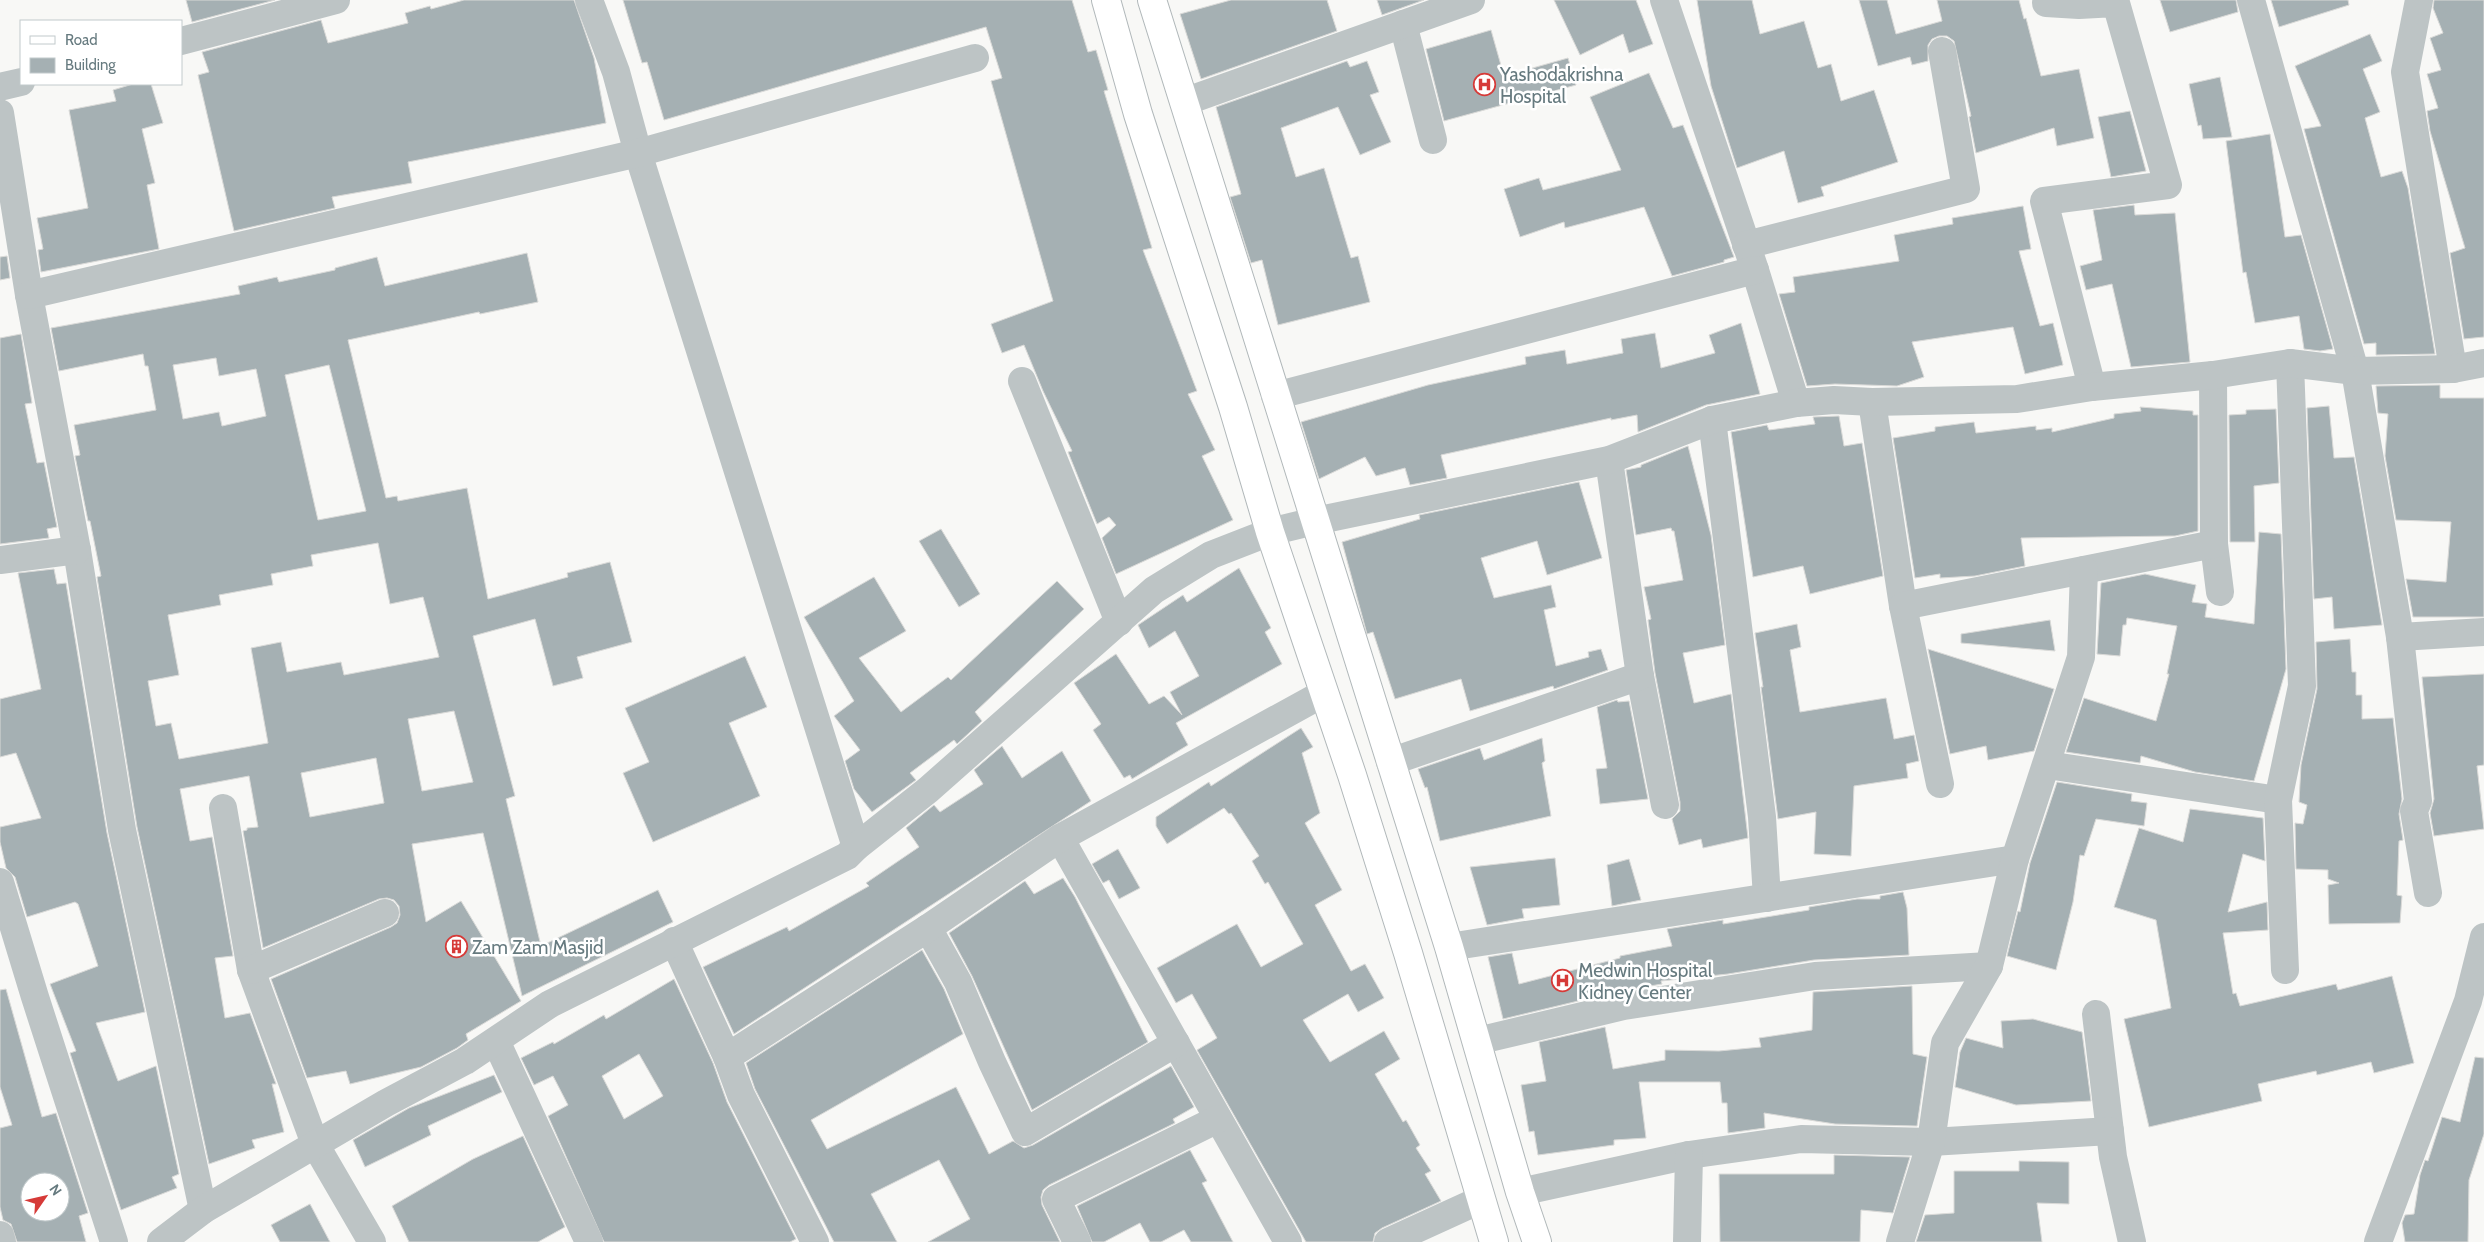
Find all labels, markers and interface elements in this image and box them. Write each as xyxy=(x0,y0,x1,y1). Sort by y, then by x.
legend xyxy=(20,20,182,85)
text: Road xyxy=(65,31,98,49)
text: Building xyxy=(65,56,116,74)
place label: Yashodakrishna Hospital xyxy=(1499,63,1623,108)
hospital icon: Yashodakrishna Hospital xyxy=(1472,73,1496,97)
building icon: Zam Zam Masjid xyxy=(444,935,468,959)
place label: Zam Zam Masjid xyxy=(472,936,604,959)
place label: Medwin Hospital Kidney Center xyxy=(1578,959,1713,1004)
hospital icon: Medwin Hospital Kidney Center xyxy=(1550,969,1574,993)
north arrow xyxy=(20,1172,70,1222)
text: N xyxy=(46,1181,66,1199)

